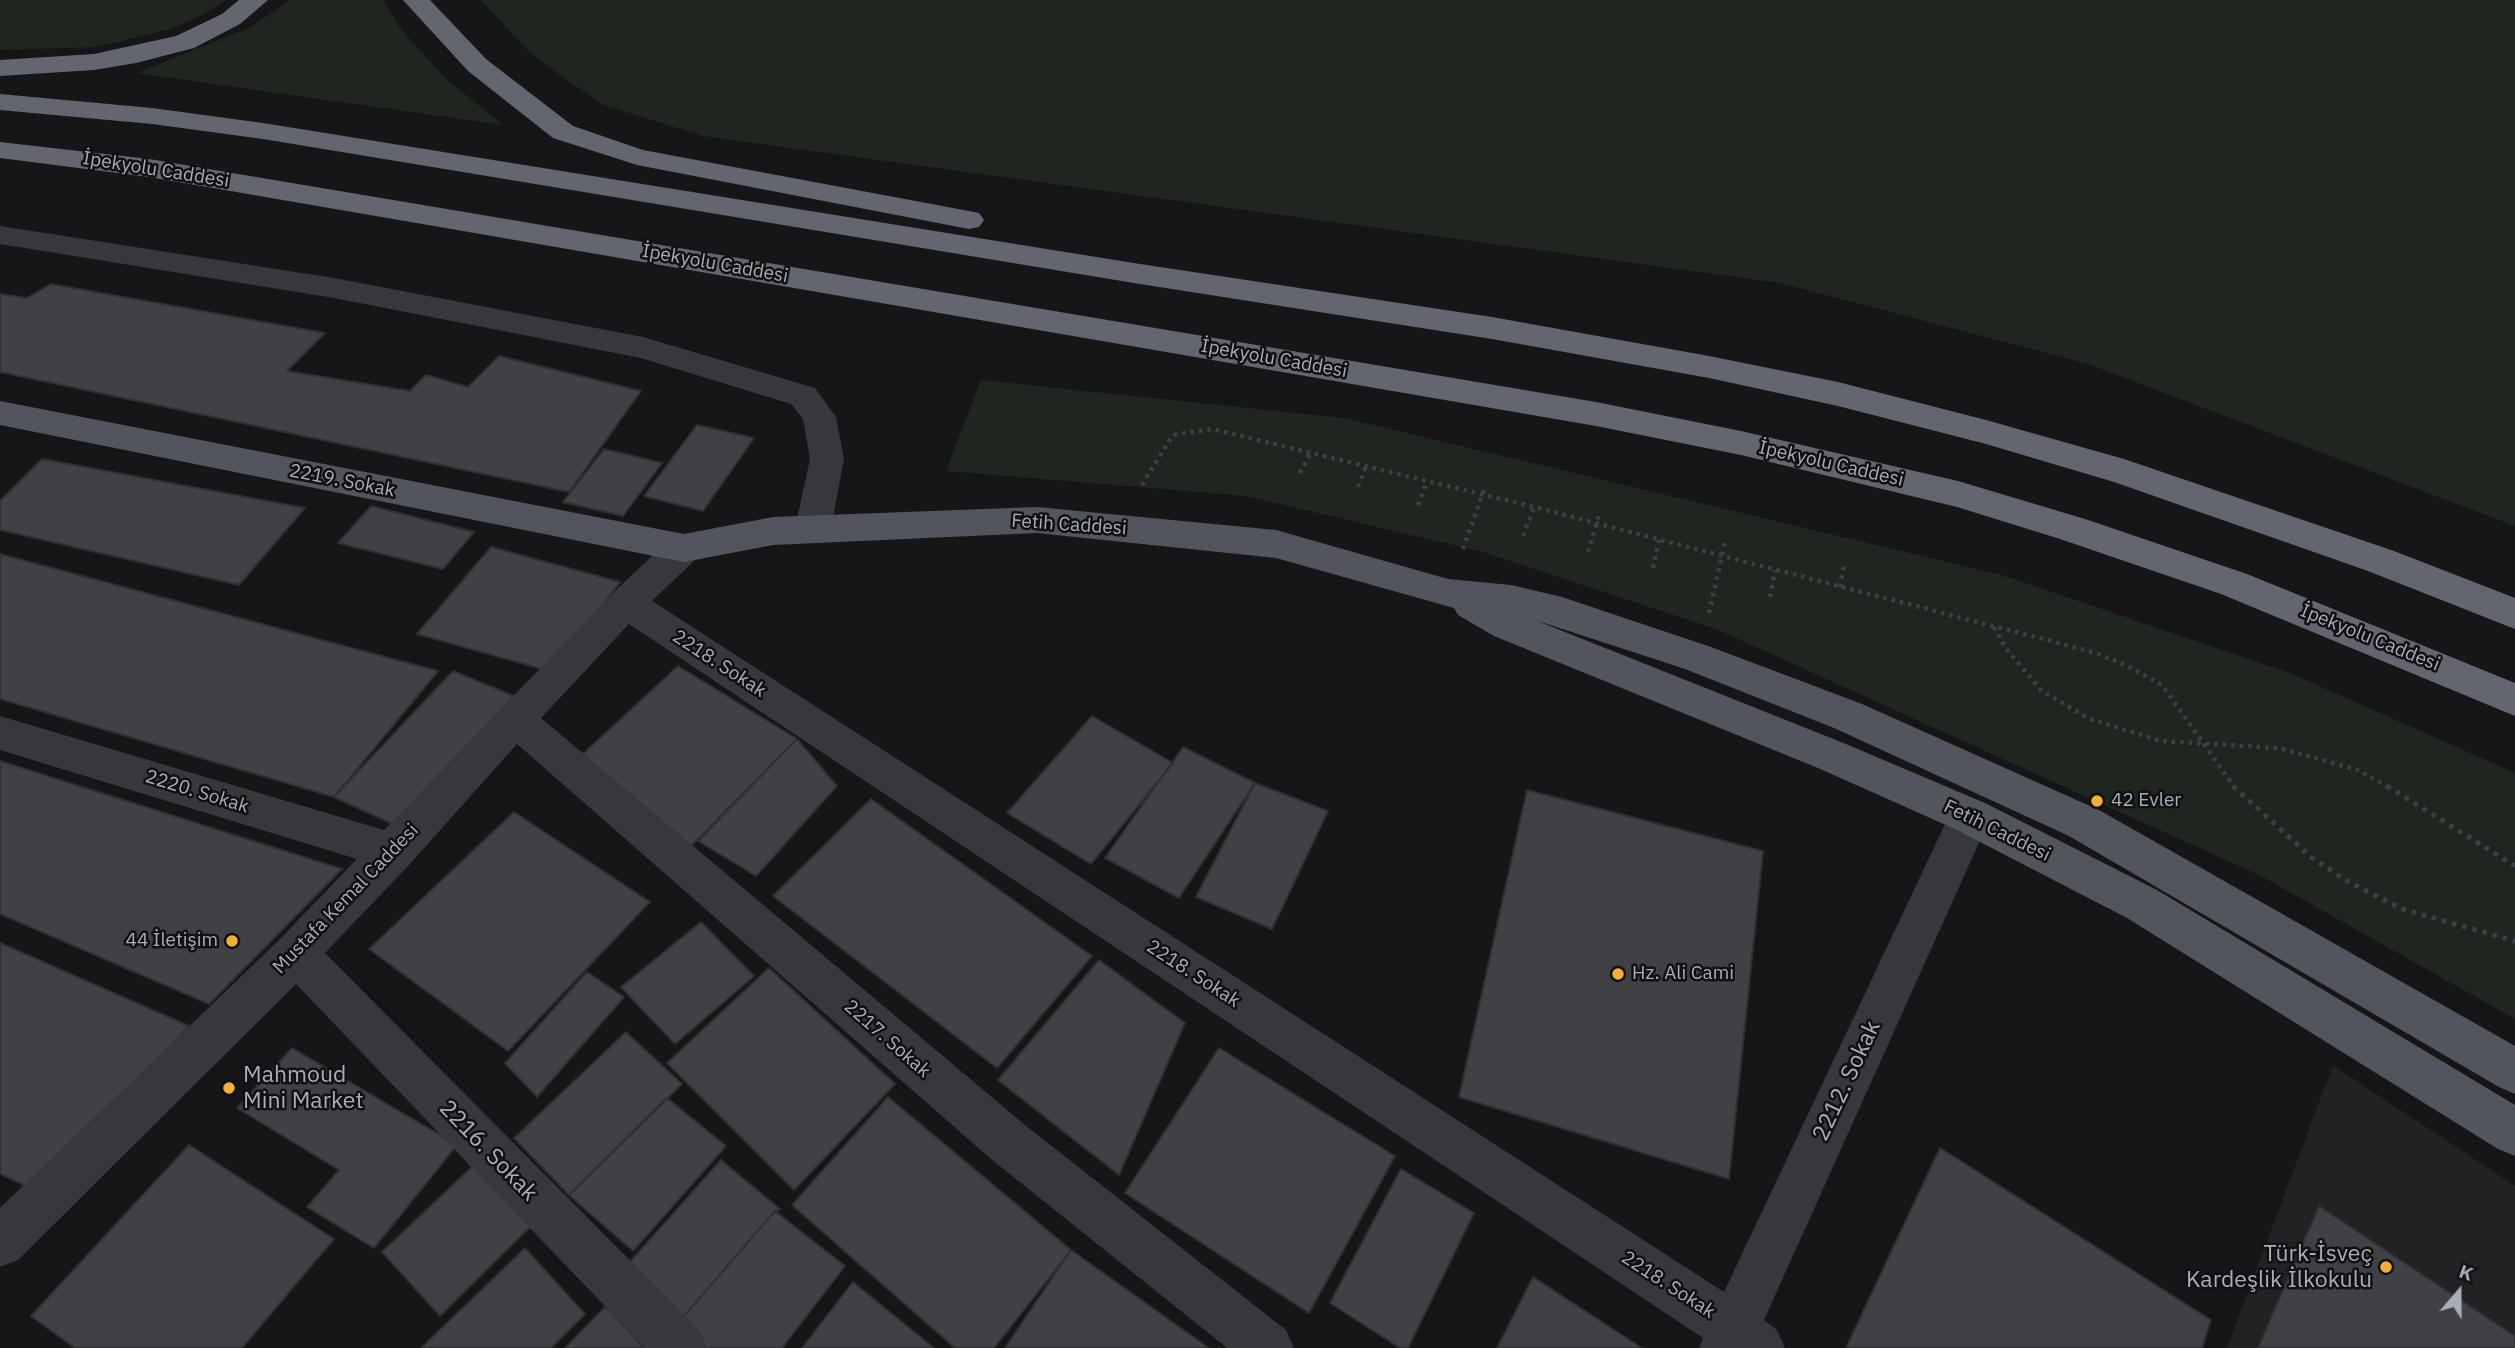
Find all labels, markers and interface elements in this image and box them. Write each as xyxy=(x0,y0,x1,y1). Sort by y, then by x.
street label: İpekyolu Caddesi xyxy=(81,147,231,193)
street label: İpekyolu Caddesi xyxy=(640,240,790,288)
street label: İpekyolu Caddesi xyxy=(1199,335,1349,383)
street label: İpekyolu Caddesi xyxy=(1756,436,1906,492)
street label: 2219. Sokak xyxy=(287,460,397,502)
street label: Fetih Caddesi xyxy=(1011,510,1127,540)
street label: İpekyolu Caddesi xyxy=(2297,600,2443,676)
street label: 2218. Sokak xyxy=(668,625,770,703)
street label: 2220. Sokak xyxy=(143,765,251,819)
place label: 42 Evler xyxy=(2111,790,2181,812)
marker: 42 Evler xyxy=(2089,793,2105,809)
street label: Fetih Caddesi xyxy=(1940,795,2054,867)
street label: Mustafa Kemal Caddesi xyxy=(268,819,424,979)
place label: 44 İletişim xyxy=(126,930,218,952)
marker: 44 İletişim xyxy=(224,933,240,949)
street label: 2218. Sokak xyxy=(1142,935,1244,1013)
place label: Hz. Ali Cami xyxy=(1632,963,1734,985)
marker: Hz. Ali Cami xyxy=(1610,966,1626,982)
street label: 2217. Sokak xyxy=(839,995,935,1083)
street label: 2212. Sokak xyxy=(1807,1016,1887,1146)
place label: Mahmoud Mini Market xyxy=(243,1061,363,1115)
marker: Mahmoud Mini Market xyxy=(221,1080,237,1096)
street label: 2216. Sokak xyxy=(433,1095,543,1207)
place label: Türk-İsveç Kardeşlik İlkokulu xyxy=(2186,1240,2372,1294)
street label: 2218. Sokak xyxy=(1617,1246,1719,1324)
north arrow xyxy=(2424,1257,2494,1327)
marker: Türk-İsveç Kardeşlik İlkokulu xyxy=(2378,1259,2394,1275)
text: K xyxy=(2456,1259,2476,1286)

